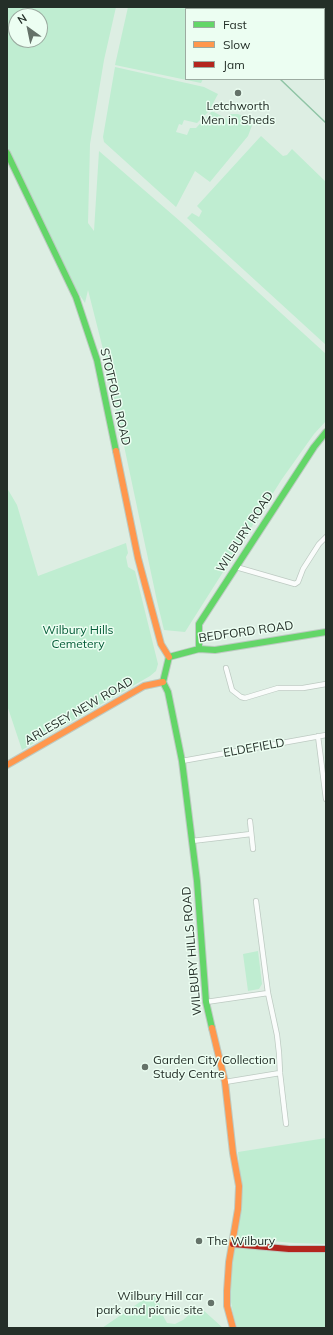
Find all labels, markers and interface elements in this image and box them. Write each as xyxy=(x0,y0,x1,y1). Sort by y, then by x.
north arrow xyxy=(8,8,48,48)
legend xyxy=(185,8,325,80)
text: N xyxy=(15,11,29,27)
text: Fast xyxy=(223,17,247,32)
text: Slow xyxy=(223,37,251,52)
text: Jam xyxy=(223,57,245,72)
marker: Letchworth Men in Sheds xyxy=(233,88,243,98)
place label: Letchworth Men in Sheds xyxy=(201,99,275,127)
street label: STOTFOLD ROAD xyxy=(97,347,133,447)
street label: WILBURY ROAD xyxy=(213,489,277,575)
street label: BEDFORD ROAD xyxy=(198,618,294,646)
park label: Wilbury Hills Cemetery xyxy=(42,623,114,651)
street label: ARLESEY NEW ROAD xyxy=(22,674,136,748)
street label: ELDEFIELD xyxy=(222,736,286,760)
street label: WILBURY HILLS ROAD xyxy=(179,886,205,1016)
place label: Garden City Collection Study Centre xyxy=(153,1053,276,1081)
marker: Garden City Collection Study Centre xyxy=(140,1062,150,1072)
place label: The Wilbury xyxy=(207,1234,275,1248)
marker: The Wilbury xyxy=(194,1236,204,1246)
place label: Wilbury Hill car park and picnic site xyxy=(96,1289,203,1317)
marker: Wilbury Hill car park and picnic site xyxy=(206,1298,216,1308)

